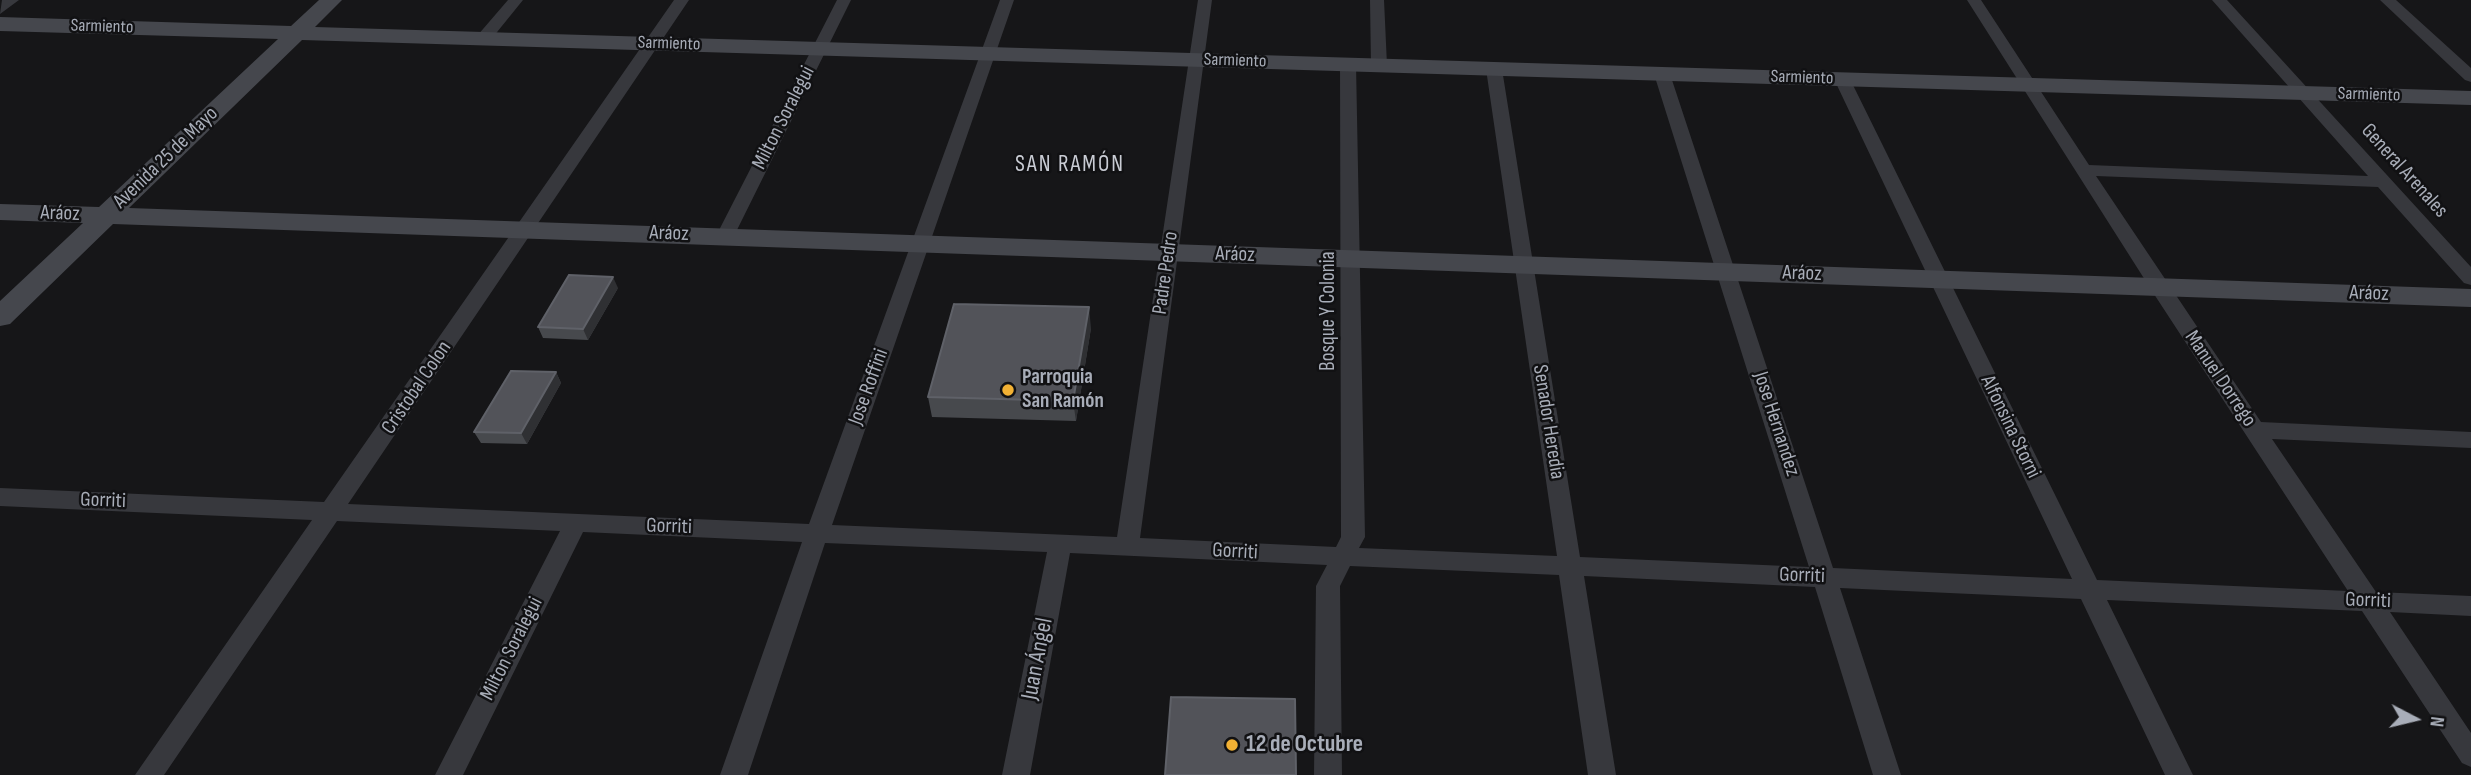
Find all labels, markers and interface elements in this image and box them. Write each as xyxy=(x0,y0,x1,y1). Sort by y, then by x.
street label: Sarmiento xyxy=(70,15,134,39)
street label: Sarmiento xyxy=(637,32,701,56)
street label: Sarmiento xyxy=(1203,49,1267,73)
street label: Milton Soralegui xyxy=(747,62,821,174)
street label: Sarmiento xyxy=(1770,66,1834,90)
street label: Sarmiento xyxy=(2337,83,2401,107)
street label: Avenida 25 de Mayo xyxy=(108,102,224,214)
street label: General Arenales xyxy=(2355,119,2453,223)
district label: SAN RAMÓN xyxy=(1016,151,1124,179)
street label: Aráoz xyxy=(40,201,80,227)
street label: Aráoz xyxy=(649,221,689,247)
street label: Padre Pedro xyxy=(1148,230,1184,316)
street label: Aráoz xyxy=(1215,242,1255,268)
street label: Bosque Y Colonia xyxy=(1316,251,1342,371)
street label: Aráoz xyxy=(1782,261,1822,287)
street label: Aráoz xyxy=(2349,281,2389,307)
street label: Manuel Dorrego xyxy=(2179,326,2261,432)
street label: Cristobal Colon xyxy=(377,337,457,439)
street label: Jose Roffini xyxy=(844,345,894,429)
street label: Senador Heredia xyxy=(1527,363,1569,481)
place label: Parroquia San Ramón xyxy=(1022,365,1104,415)
street label: Jose Hernandez xyxy=(1747,369,1805,479)
street label: Alfonsina Storni xyxy=(1974,372,2046,482)
marker: Parroquia San Ramón xyxy=(1000,382,1016,398)
street label: Gorriti xyxy=(80,488,126,514)
street label: Gorriti xyxy=(646,514,692,540)
street label: Gorriti xyxy=(1212,538,1258,566)
street label: Gorriti xyxy=(1779,563,1825,589)
street label: Gorriti xyxy=(2345,588,2391,614)
street label: Milton Soralegui xyxy=(475,593,549,705)
street label: Juan Ángel xyxy=(1016,616,1060,702)
north arrow xyxy=(2380,684,2450,754)
text: N xyxy=(2424,715,2448,728)
place label: 12 de Octubre xyxy=(1246,731,1363,759)
marker: 12 de Octubre xyxy=(1224,737,1240,753)

